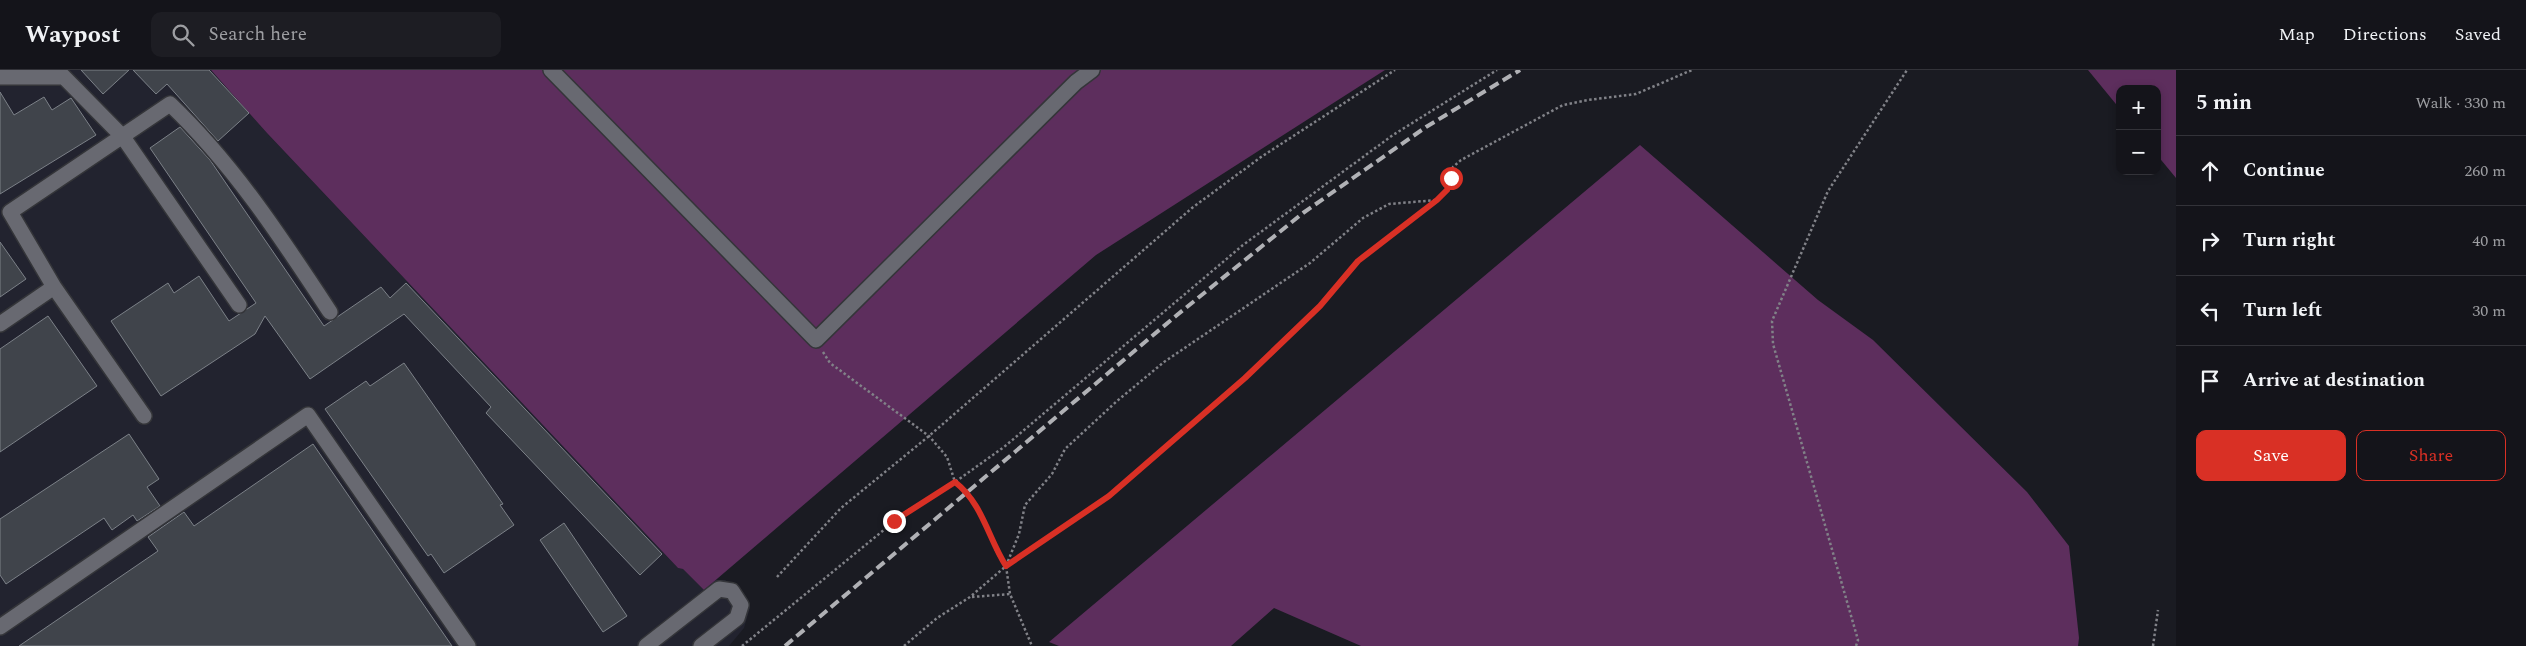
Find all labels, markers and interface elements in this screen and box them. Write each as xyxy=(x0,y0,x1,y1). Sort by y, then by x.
search box xyxy=(151,12,501,57)
text: Waypost xyxy=(25,17,121,53)
text: Search here xyxy=(209,20,307,49)
icon: search xyxy=(169,21,197,49)
text: Map xyxy=(2279,21,2315,48)
text: Directions xyxy=(2343,21,2427,48)
text: Saved xyxy=(2455,21,2501,48)
map controls xyxy=(2116,85,2161,175)
button: + xyxy=(2116,85,2161,130)
text: 5 min xyxy=(2196,87,2252,119)
text: Walk · 330 m xyxy=(2415,91,2506,115)
button: − xyxy=(2116,130,2161,175)
text: Continue xyxy=(2243,156,2325,185)
icon: ahead xyxy=(2196,157,2224,185)
text: 260 m xyxy=(2464,159,2506,183)
route start xyxy=(1440,167,1463,190)
text: Turn right xyxy=(2243,226,2336,255)
icon: right xyxy=(2196,227,2224,255)
text: 40 m xyxy=(2472,229,2506,253)
text: Turn left xyxy=(2243,296,2322,325)
icon: left xyxy=(2196,297,2224,325)
text: 30 m xyxy=(2472,299,2506,323)
text: Arrive at destination xyxy=(2243,366,2425,395)
icon: arrive xyxy=(2196,367,2224,395)
button: Save xyxy=(2196,430,2346,481)
button: Share xyxy=(2356,430,2506,481)
route end xyxy=(883,510,906,533)

